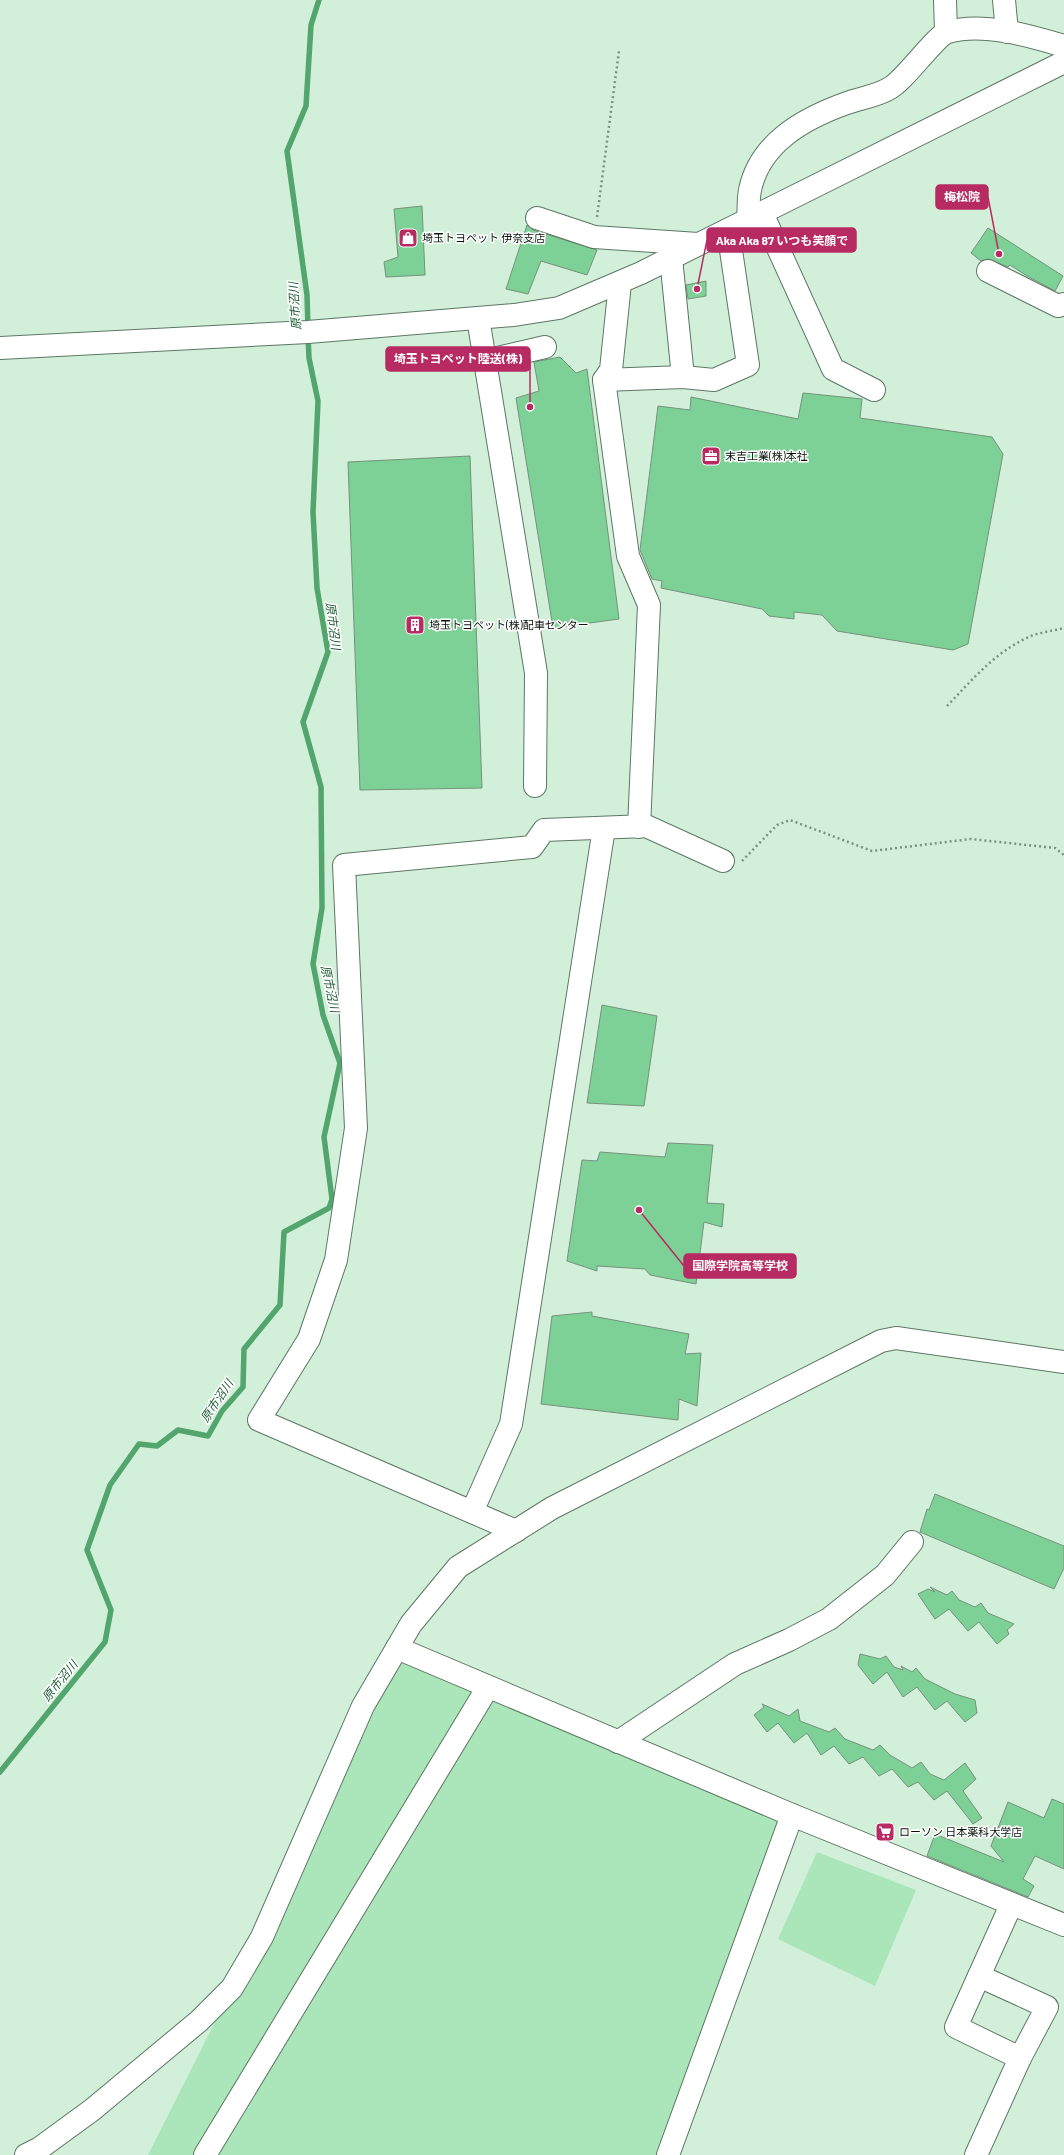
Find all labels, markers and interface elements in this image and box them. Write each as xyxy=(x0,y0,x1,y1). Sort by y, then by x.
callout: 梅松院 xyxy=(936,185,988,209)
text: 梅松院 xyxy=(944,189,980,203)
shop icon: 埼玉トヨペット 伊奈支店 xyxy=(397,227,419,249)
callout: Aka Aka 87 いつも笑顔で xyxy=(707,228,856,252)
place label: 埼玉トヨペット 伊奈支店 xyxy=(422,231,545,244)
text: Aka Aka 87 いつも笑顔で xyxy=(716,233,848,247)
water label: 原市沼川 xyxy=(285,280,303,331)
callout: 埼玉トヨペット陸送(株) xyxy=(386,347,530,371)
text: 埼玉トヨペット陸送(株) xyxy=(394,351,523,365)
office icon: 末吉工業(株)本社 xyxy=(700,445,722,467)
place label: 末吉工業(株)本社 xyxy=(725,449,808,462)
water label: 原市沼川 xyxy=(324,601,344,653)
building icon: 埼玉トヨペット(株)配車センター xyxy=(404,614,426,636)
place label: 埼玉トヨペット(株)配車センター xyxy=(429,618,589,631)
water label: 原市沼川 xyxy=(319,964,343,1016)
callout: 国際学院高等学校 xyxy=(684,1254,796,1278)
text: 国際学院高等学校 xyxy=(692,1258,788,1272)
water label: 原市沼川 xyxy=(197,1375,237,1424)
water label: 原市沼川 xyxy=(39,1656,81,1703)
supermarket icon: ローソン 日本薬科大学店 xyxy=(874,1821,896,1843)
place label: ローソン 日本薬科大学店 xyxy=(899,1825,1022,1838)

